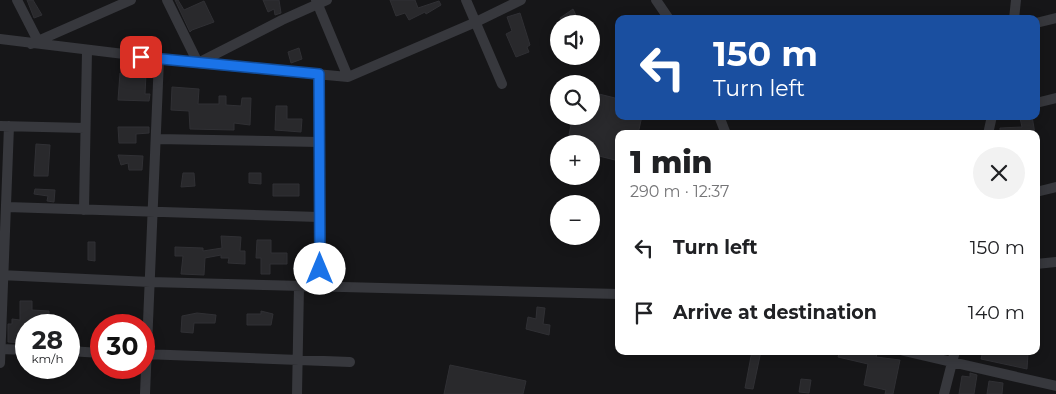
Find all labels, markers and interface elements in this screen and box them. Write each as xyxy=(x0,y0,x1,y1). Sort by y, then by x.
map controls xyxy=(550,15,600,245)
button: sound xyxy=(550,15,600,65)
text: 150 m xyxy=(713,32,818,75)
icon: left xyxy=(630,35,695,100)
pin xyxy=(120,36,162,78)
icon: arrive xyxy=(127,43,155,71)
button: search xyxy=(550,75,600,125)
text: Turn left xyxy=(713,75,805,102)
button: + xyxy=(550,135,600,185)
text: 1 min xyxy=(630,144,713,181)
button: close xyxy=(973,147,1025,199)
text: 290 m · 12:37 xyxy=(630,182,730,201)
button: − xyxy=(550,195,600,245)
icon: left xyxy=(630,234,658,262)
text: Turn left xyxy=(673,236,758,259)
text: 150 m xyxy=(970,236,1025,259)
position arrow xyxy=(293,242,345,294)
icon: arrive xyxy=(630,299,658,327)
text: Arrive at destination xyxy=(673,301,877,324)
text: 140 m xyxy=(968,301,1025,324)
speed limit sign: 30 xyxy=(90,314,155,379)
text: 28 xyxy=(32,325,63,355)
text: km/h xyxy=(31,351,64,366)

